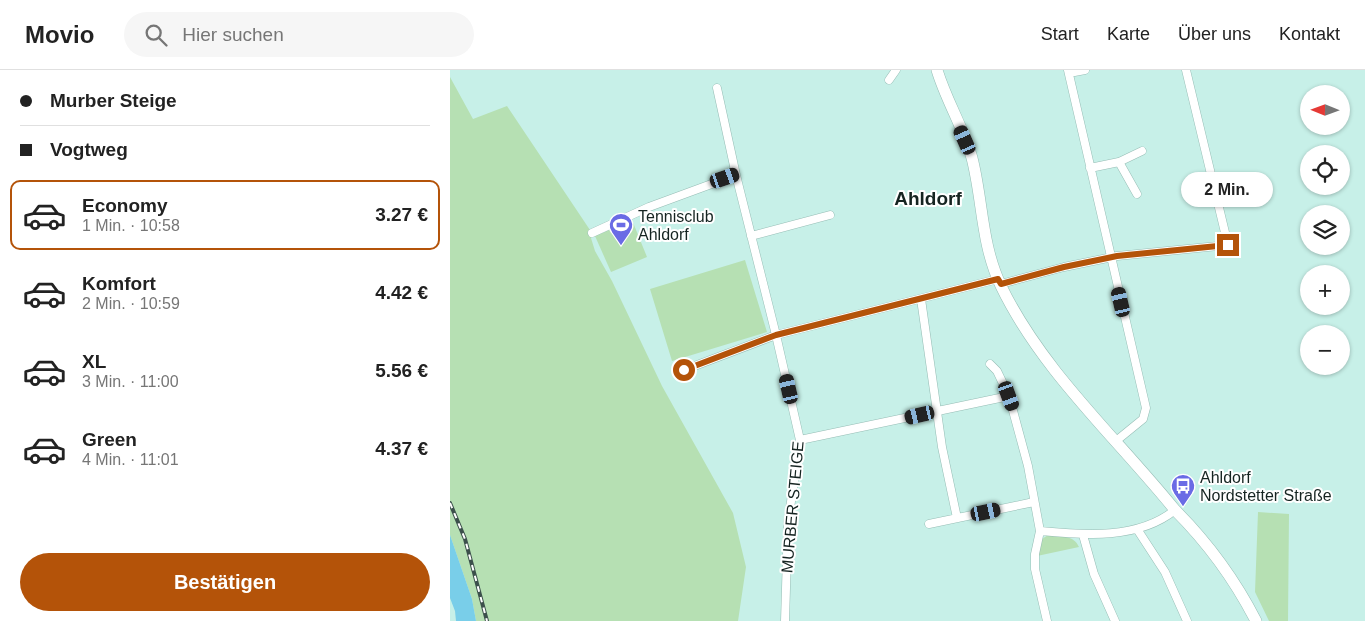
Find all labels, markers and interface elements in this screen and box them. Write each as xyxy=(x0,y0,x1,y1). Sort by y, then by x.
search box xyxy=(124,12,474,57)
text: Movio xyxy=(25,21,94,48)
icon: search xyxy=(142,21,170,49)
text: Hier suchen xyxy=(182,24,284,45)
text: Start xyxy=(1041,24,1079,44)
text: Karte xyxy=(1107,24,1150,44)
text: Über uns xyxy=(1178,24,1251,44)
text: Kontakt xyxy=(1279,24,1340,44)
north arrow xyxy=(1300,85,1350,135)
map controls xyxy=(1300,85,1350,375)
text: Murber Steige xyxy=(50,90,177,111)
car xyxy=(952,123,977,157)
text: Vogtweg xyxy=(50,139,128,160)
button: locate xyxy=(1300,145,1350,195)
car xyxy=(708,166,741,190)
callout: 2 Min. xyxy=(1182,172,1274,208)
text: 2 Min. xyxy=(1204,181,1250,198)
district label: Ahldorf xyxy=(894,188,962,209)
icon: car xyxy=(22,193,67,238)
text: Economy xyxy=(82,195,168,216)
text: 3.27 € xyxy=(375,204,428,225)
button: layers xyxy=(1300,205,1350,255)
place label: Tennisclub Ahldorf xyxy=(638,208,714,243)
sports icon: Tennisclub Ahldorf xyxy=(608,212,634,246)
text: 1 Min. · 10:58 xyxy=(82,217,180,234)
route end xyxy=(1217,234,1239,256)
button: + xyxy=(1300,265,1350,315)
icon: car xyxy=(22,271,67,316)
text: Komfort xyxy=(82,273,156,294)
text: 4.42 € xyxy=(375,282,428,303)
car xyxy=(1110,286,1131,318)
text: 2 Min. · 10:59 xyxy=(82,295,180,312)
button: − xyxy=(1300,325,1350,375)
icon: car xyxy=(22,349,67,394)
text: XL xyxy=(82,351,106,372)
route start xyxy=(673,359,695,381)
text: 5.56 € xyxy=(375,360,428,381)
text: 3 Min. · 11:00 xyxy=(82,373,179,390)
car xyxy=(778,373,799,405)
car xyxy=(996,379,1021,413)
car xyxy=(903,404,936,426)
icon: car xyxy=(22,427,67,472)
text: Green xyxy=(82,429,137,450)
text: 4.37 € xyxy=(375,438,428,459)
street label: MURBER STEIGE xyxy=(778,440,807,574)
text: 4 Min. · 11:01 xyxy=(82,451,179,468)
place label: Ahldorf Nordstetter Straße xyxy=(1200,469,1332,504)
bus stop icon: Ahldorf Nordstetter Straße xyxy=(1170,473,1196,507)
car xyxy=(969,502,1002,522)
button: Bestätigen xyxy=(20,553,430,611)

